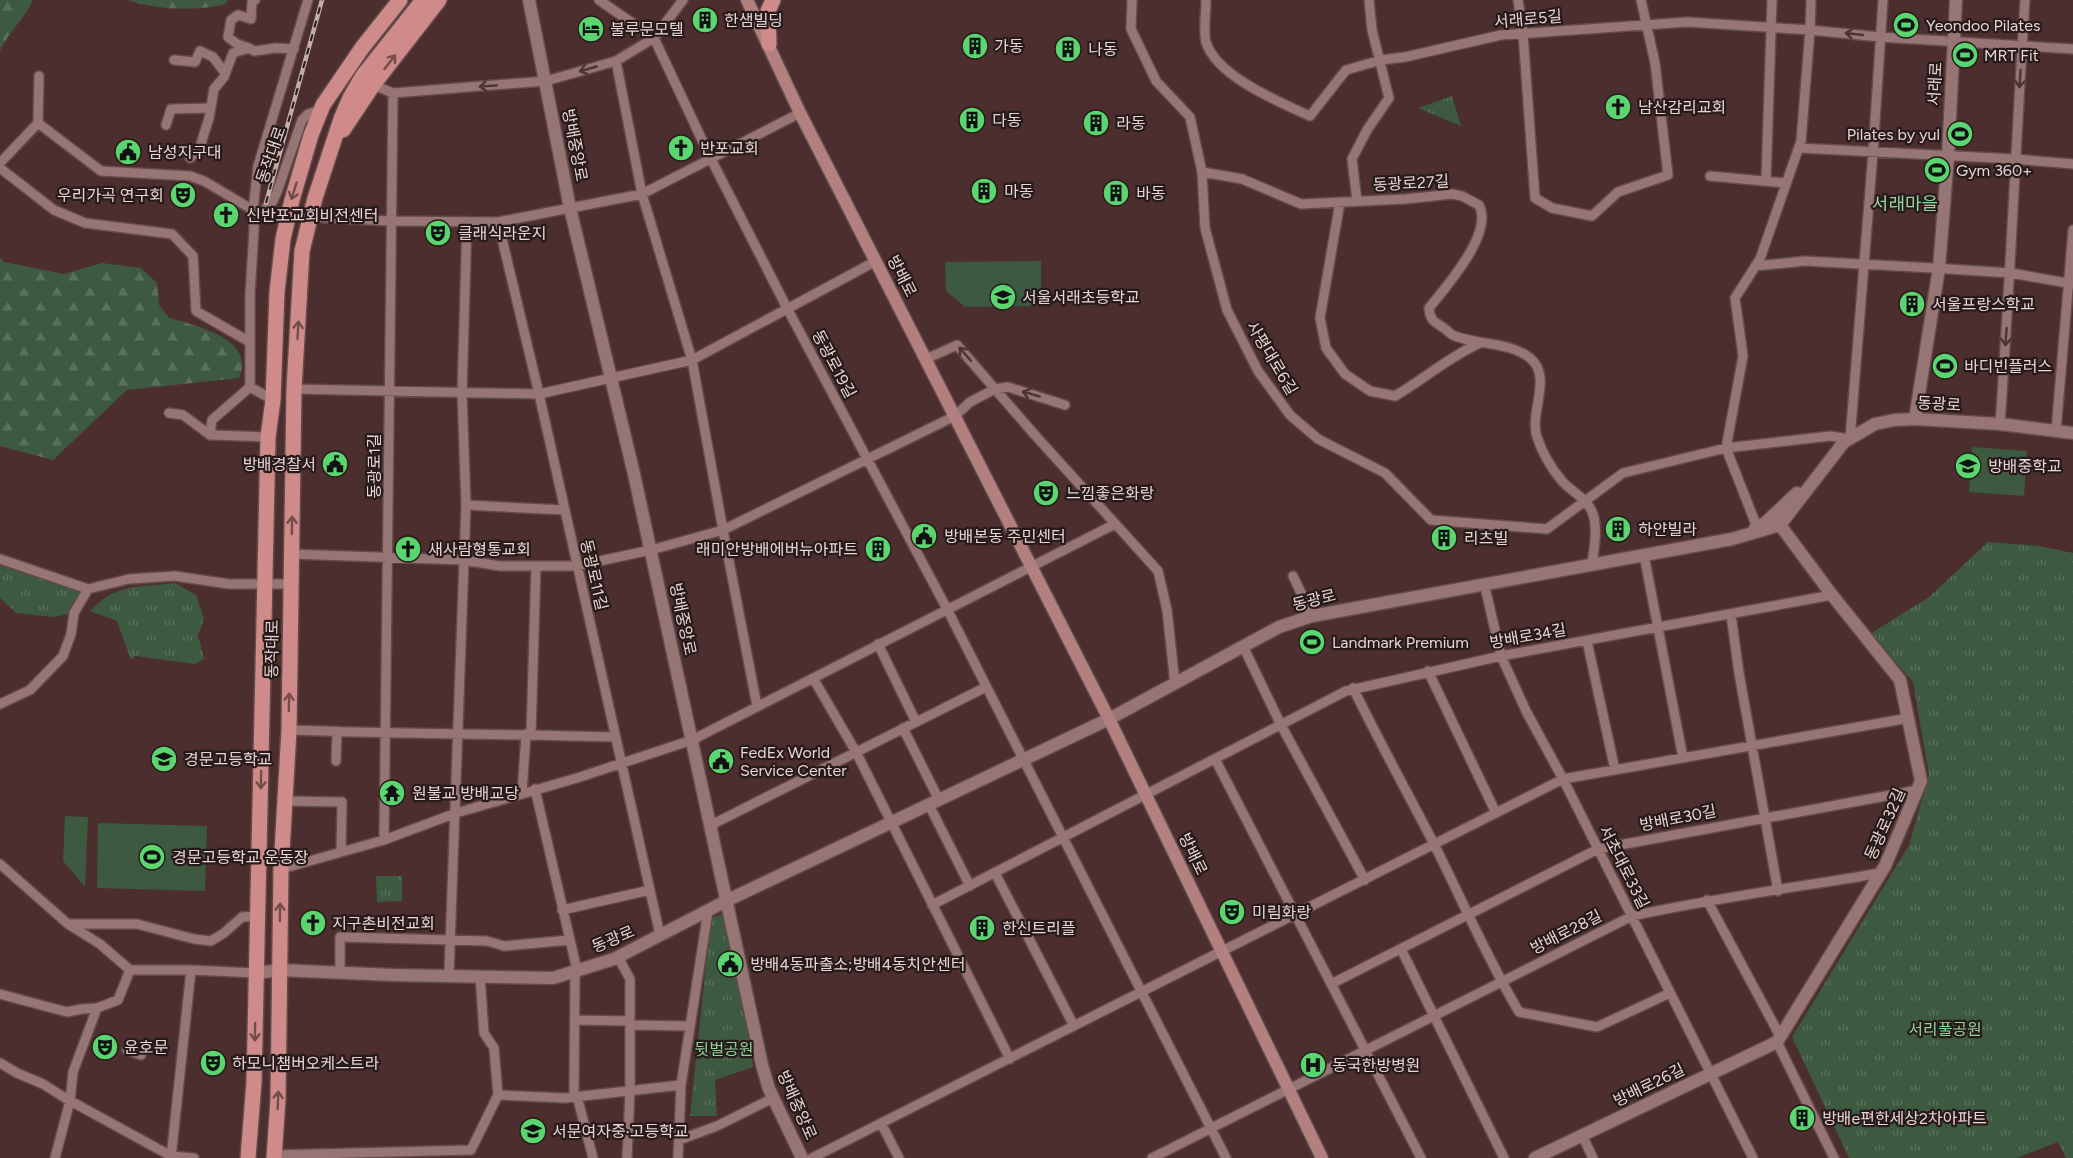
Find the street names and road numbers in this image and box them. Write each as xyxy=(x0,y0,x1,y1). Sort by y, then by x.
street label: 서래로5길 xyxy=(1493,7,1563,31)
street label: 서래로 xyxy=(1924,61,1946,107)
street label: 방배중앙로 xyxy=(559,107,591,183)
street label: 동작대로 xyxy=(252,124,290,186)
street label: 동광로27길 xyxy=(1372,172,1450,194)
street label: 방배로 xyxy=(884,252,921,300)
street label: 사평대로6길 xyxy=(1243,318,1301,398)
street label: 동광로19길 xyxy=(808,327,860,401)
street label: 동광로 xyxy=(1916,393,1962,415)
street label: 동광로1길 xyxy=(365,433,384,499)
street label: 동광로11길 xyxy=(577,538,611,612)
street label: 방배중앙로 xyxy=(666,581,700,657)
street label: 동광로 xyxy=(1290,585,1338,615)
street label: 동작대로 xyxy=(262,619,282,679)
street label: 방배로34길 xyxy=(1488,620,1568,652)
street label: 동광로32길 xyxy=(1861,785,1909,863)
street label: 방배로30길 xyxy=(1638,801,1718,835)
street label: 서초대로33길 xyxy=(1595,822,1653,912)
street label: 방배로 xyxy=(1175,830,1211,878)
street label: 방배로28길 xyxy=(1527,906,1605,958)
street label: 동광로 xyxy=(589,922,637,956)
street label: 방배로26길 xyxy=(1610,1060,1688,1110)
street label: 방배중앙로 xyxy=(773,1068,821,1143)

